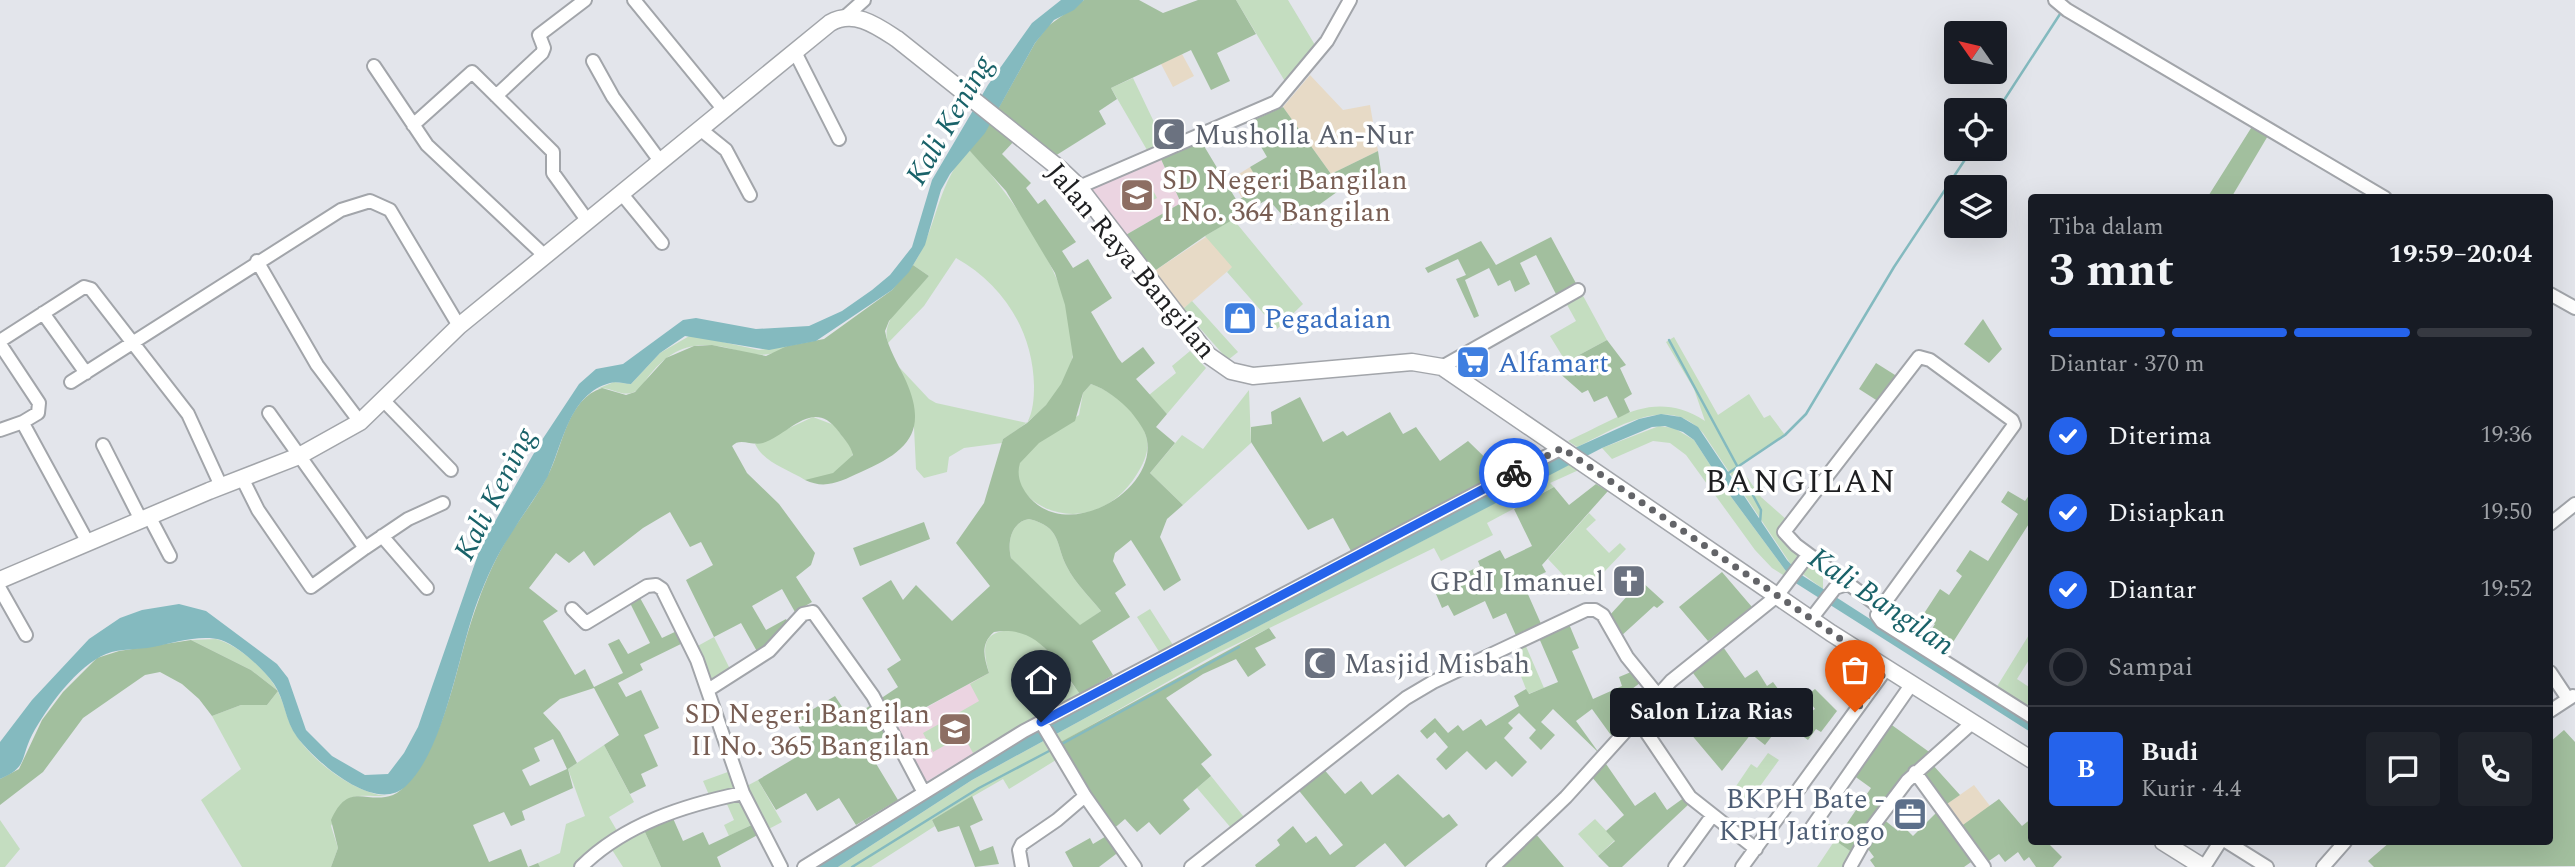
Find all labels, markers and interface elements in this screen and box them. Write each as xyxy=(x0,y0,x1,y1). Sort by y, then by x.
north arrow xyxy=(1944,21,2007,84)
map controls xyxy=(1944,21,2007,238)
water label: Kali Kening xyxy=(894,45,1006,194)
button: locate xyxy=(1944,98,2007,161)
place label: Musholla An-Nur xyxy=(1194,114,1414,157)
mosque icon: Musholla An-Nur xyxy=(1150,115,1188,153)
street label: Jalan Raya Bangilan xyxy=(1035,153,1226,369)
place label: SD Negeri Bangilan I No. 364 Bangilan xyxy=(1162,159,1407,234)
button: layers xyxy=(1944,175,2007,238)
school or university icon: SD Negeri Bangilan I No. 364 Bangilan xyxy=(1118,176,1156,214)
text: Tiba dalam xyxy=(2049,210,2163,245)
text: 19:59–20:04 xyxy=(2388,234,2532,274)
text: 3 mnt xyxy=(2049,236,2174,306)
place label: Pegadaian xyxy=(1264,298,1392,341)
shop icon: Pegadaian xyxy=(1221,299,1259,337)
place label: Alfamart xyxy=(1498,342,1609,385)
supermarket icon: Alfamart xyxy=(1454,343,1492,381)
text: Diantar · 370 m xyxy=(2049,347,2204,382)
text: Diterima xyxy=(2108,416,2211,456)
icon: check xyxy=(2049,417,2087,455)
text: 19:36 xyxy=(2480,418,2532,453)
water label: Kali Kening xyxy=(442,419,549,569)
courier xyxy=(1479,438,1549,508)
icon: bike xyxy=(1495,454,1533,492)
district label: BANGILAN xyxy=(1705,458,1897,507)
text: Disiapkan xyxy=(2108,493,2225,533)
icon: check xyxy=(2049,494,2087,532)
text: 19:50 xyxy=(2480,495,2532,530)
water label: Kali Bangilan xyxy=(1799,536,1964,668)
place label: GPdI Imanuel xyxy=(1429,561,1604,604)
church icon: GPdI Imanuel xyxy=(1610,562,1648,600)
text: Diantar xyxy=(2108,570,2196,610)
icon: check xyxy=(2049,571,2087,609)
text: 19:52 xyxy=(2480,572,2532,607)
pin xyxy=(1825,640,1885,712)
place label: Masjid Misbah xyxy=(1344,643,1530,686)
mosque icon: Masjid Misbah xyxy=(1301,644,1339,682)
text: Sampai xyxy=(2108,647,2193,687)
pin xyxy=(1011,650,1071,722)
icon: bag xyxy=(1836,651,1874,689)
icon: home xyxy=(1022,661,1060,699)
callout: Salon Liza Rias xyxy=(1610,688,1813,736)
place label: SD Negeri Bangilan II No. 365 Bangilan xyxy=(685,693,930,768)
text: Salon Liza Rias xyxy=(1630,695,1793,730)
school or university icon: SD Negeri Bangilan II No. 365 Bangilan xyxy=(936,710,974,748)
text: Budi xyxy=(2141,732,2199,772)
button: chat xyxy=(2366,732,2440,806)
button: phone xyxy=(2458,732,2532,806)
text: B xyxy=(2077,749,2095,789)
text: Kurir · 4.4 xyxy=(2141,772,2241,807)
place label: BKPH Bate - KPH Jatirogo xyxy=(1719,778,1885,853)
office icon: BKPH Bate - KPH Jatirogo xyxy=(1891,795,1929,833)

